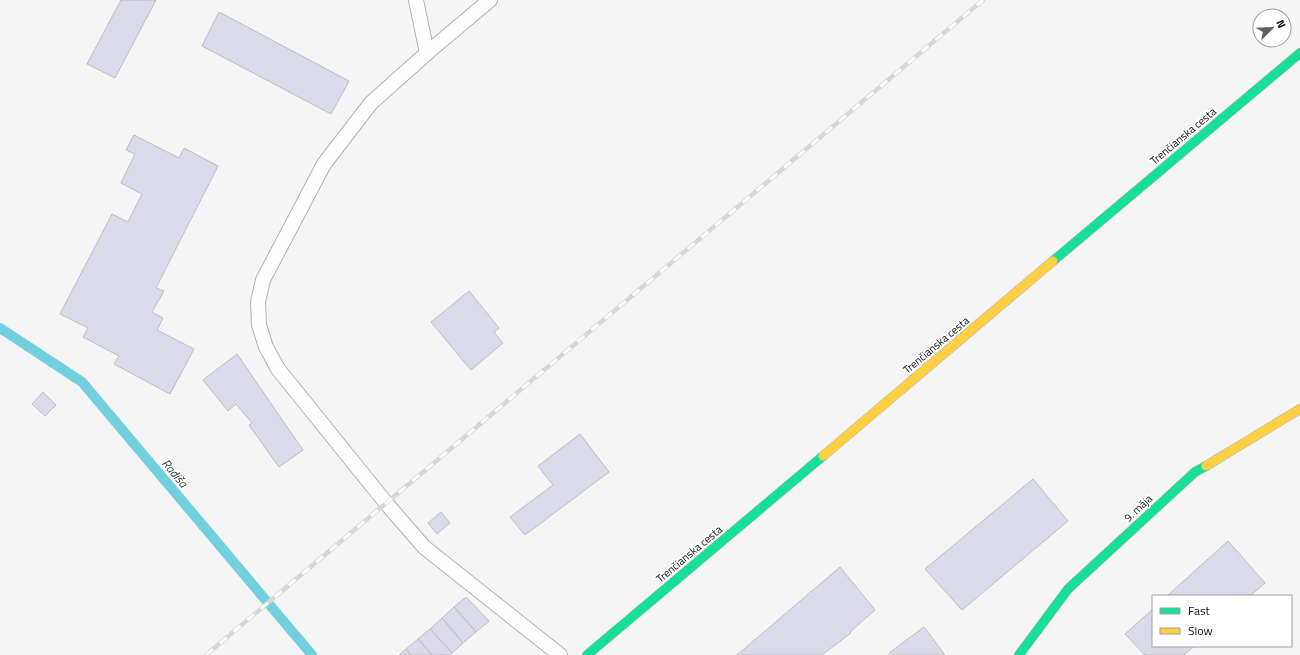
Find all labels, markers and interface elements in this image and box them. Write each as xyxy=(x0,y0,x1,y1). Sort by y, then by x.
north arrow xyxy=(1252,8,1292,48)
text: N xyxy=(1272,17,1290,31)
street label: Trenčianska cesta xyxy=(1147,103,1220,168)
street label: Trenčianska cesta xyxy=(900,312,973,377)
water label: Radiša xyxy=(157,455,193,492)
street label: 9. mája xyxy=(1120,490,1156,525)
street label: Trenčianska cesta xyxy=(653,521,726,586)
legend xyxy=(1152,595,1292,647)
text: Fast xyxy=(1188,601,1211,620)
text: Slow xyxy=(1188,621,1213,640)

